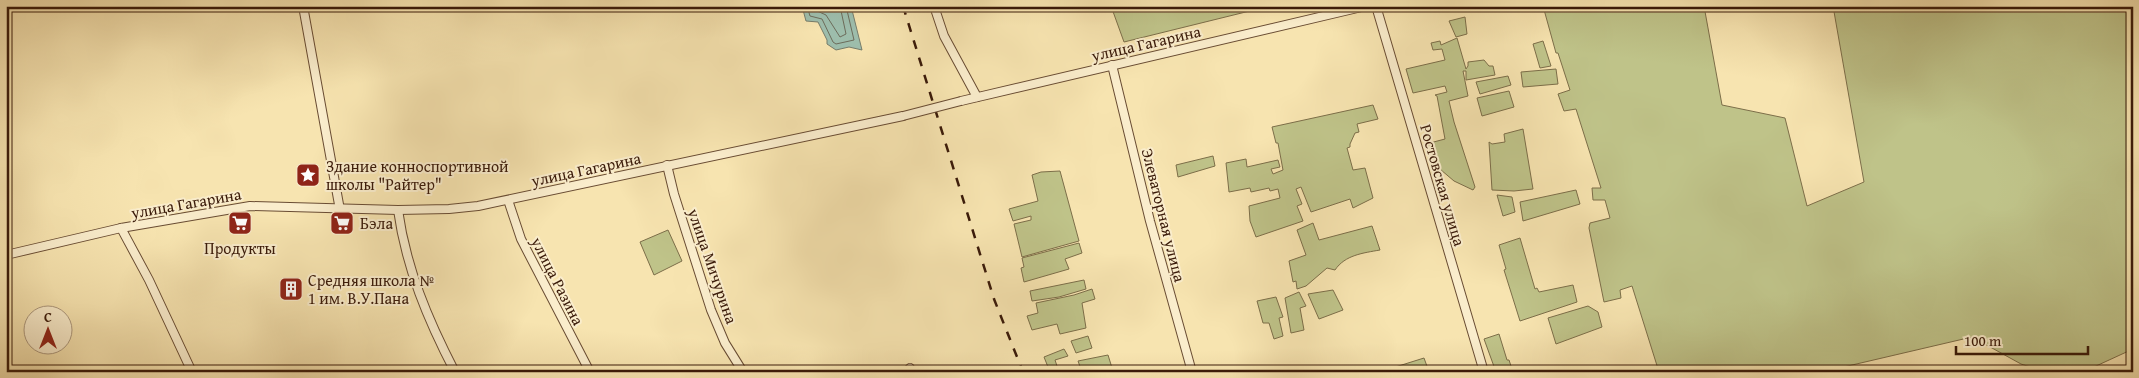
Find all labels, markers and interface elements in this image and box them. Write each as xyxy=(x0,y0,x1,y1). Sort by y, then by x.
street label: улица Гагарина xyxy=(1088,19,1203,67)
street label: Ростовская улица xyxy=(1414,121,1472,249)
street label: улица Гагарина xyxy=(528,146,643,193)
street label: Элеваторная улица xyxy=(1136,146,1192,285)
place label: Здание конноспортивной школы "Райтер" xyxy=(326,154,509,196)
place icon: Здание конноспортивной школы "Райтер" xyxy=(295,162,321,188)
street label: улица Гагарина xyxy=(128,181,243,225)
street label: улица Мичурина xyxy=(682,204,744,327)
supermarket icon: Продукты xyxy=(227,210,253,236)
supermarket icon: Бэла xyxy=(329,210,355,236)
place label: Бэла xyxy=(360,211,393,235)
street label: улица Разина xyxy=(525,232,591,330)
place label: Продукты xyxy=(204,236,276,260)
place label: Средняя школа № 1 им. В.У.Пана xyxy=(308,268,434,310)
building icon: Средняя школа № 1 им. В.У.Пана xyxy=(278,276,304,302)
north arrow xyxy=(22,306,72,356)
text: С xyxy=(44,307,52,327)
scale bar xyxy=(1956,323,2089,355)
text: 100 m xyxy=(1964,330,2002,351)

